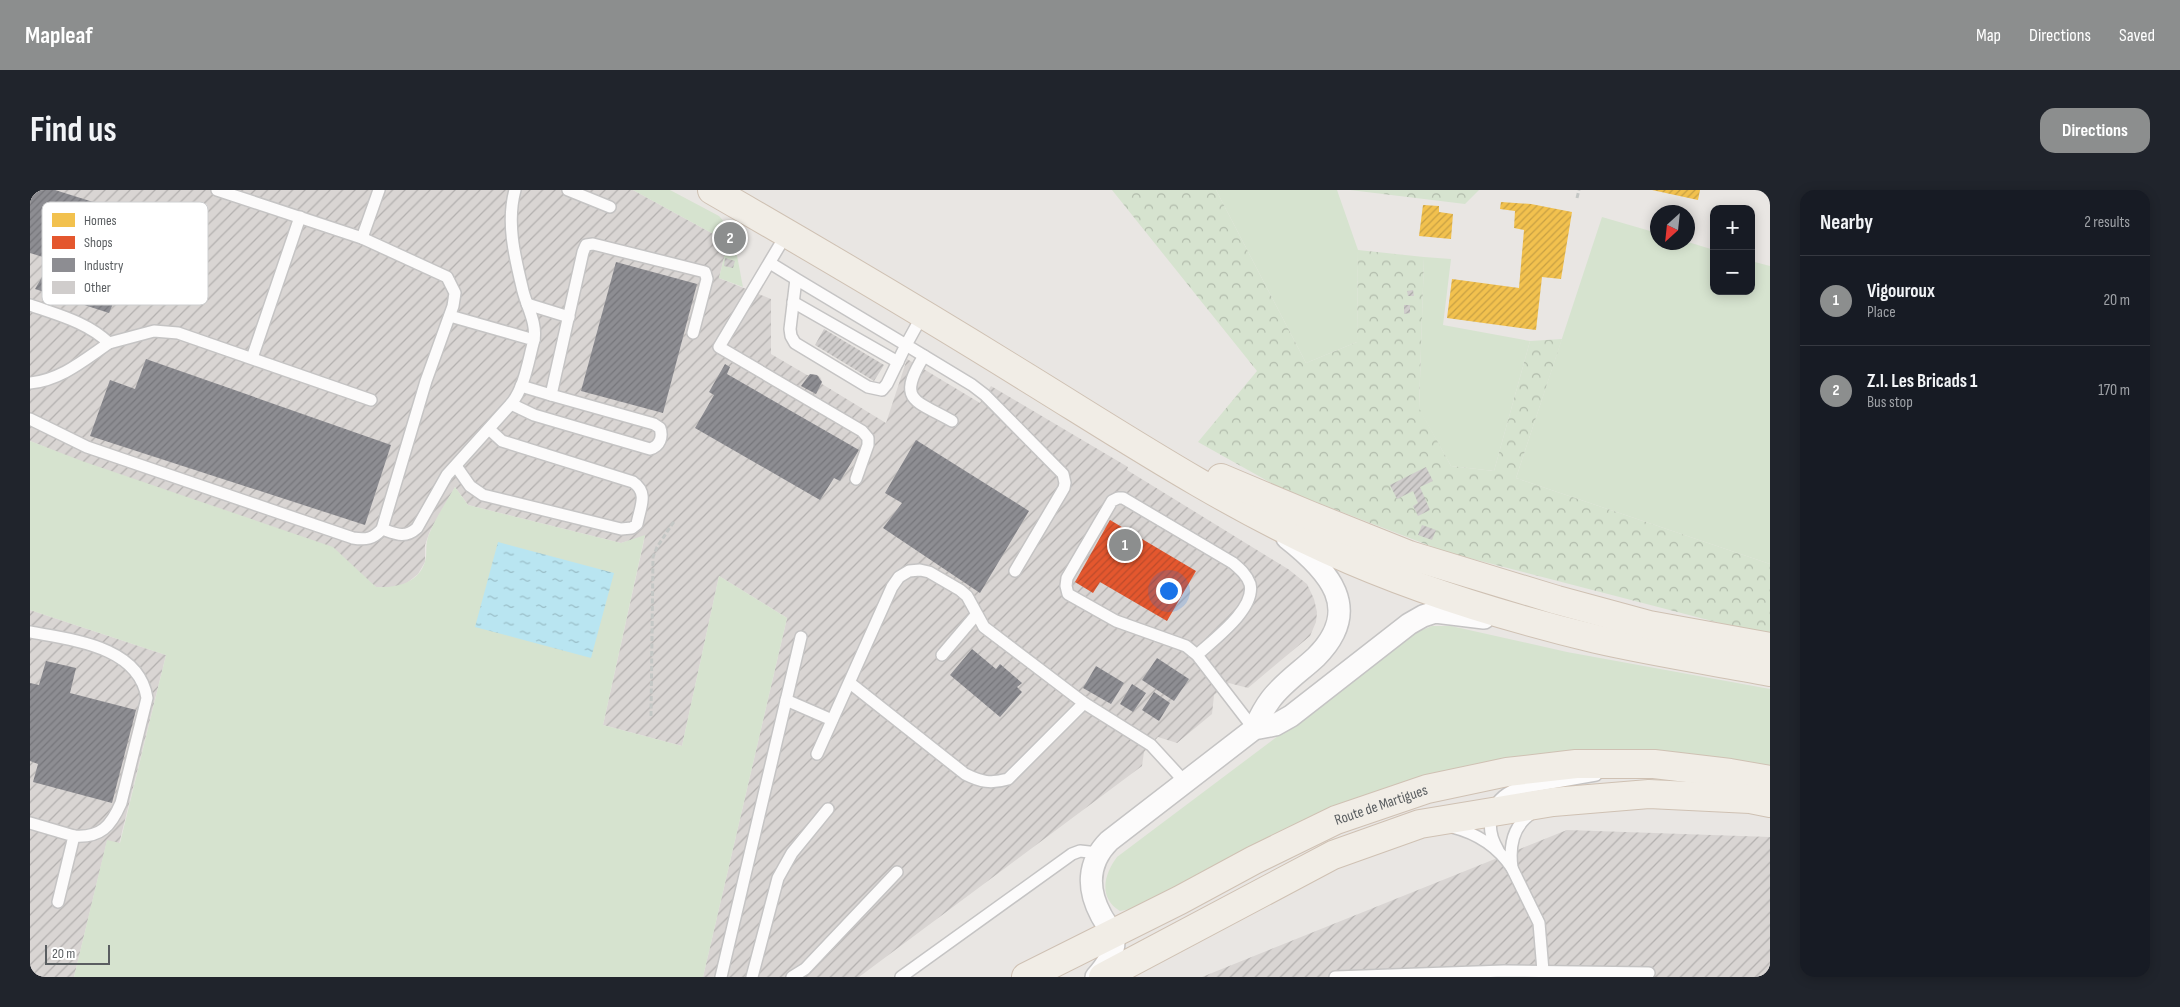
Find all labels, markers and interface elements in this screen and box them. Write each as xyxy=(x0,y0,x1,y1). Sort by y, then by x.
text: Mapleaf xyxy=(25,21,93,50)
text: Map xyxy=(1976,25,2001,46)
text: Directions xyxy=(2029,25,2091,46)
text: Saved xyxy=(2119,25,2155,46)
button: Directions xyxy=(2040,108,2150,153)
text: Find us xyxy=(30,109,117,152)
legend xyxy=(42,202,208,305)
north arrow xyxy=(1650,205,1695,250)
map controls xyxy=(1710,205,1755,295)
button: + xyxy=(1710,205,1755,250)
text: Nearby xyxy=(1820,210,1873,235)
text: Homes xyxy=(84,212,117,229)
text: 2 results xyxy=(2084,213,2130,232)
pin: 2 xyxy=(714,219,746,257)
text: Shops xyxy=(84,234,113,251)
button: − xyxy=(1710,250,1755,295)
text: Industry xyxy=(84,257,124,274)
text: Other xyxy=(84,279,111,296)
text: Vigouroux xyxy=(1867,280,1935,303)
text: 1 xyxy=(1833,291,1839,310)
text: 20 m xyxy=(2103,291,2130,310)
text: Place xyxy=(1867,303,1896,322)
text: Z.I. Les Bricads 1 xyxy=(1867,370,1977,393)
text: 2 xyxy=(1832,381,1840,400)
text: 170 m xyxy=(2098,381,2130,400)
text: Bus stop xyxy=(1867,393,1913,412)
pin: 1 xyxy=(1109,526,1141,564)
your location xyxy=(1156,578,1182,604)
street label: Route de Martigues xyxy=(1332,780,1430,829)
scale bar xyxy=(45,942,110,965)
text: 20 m xyxy=(52,945,75,962)

